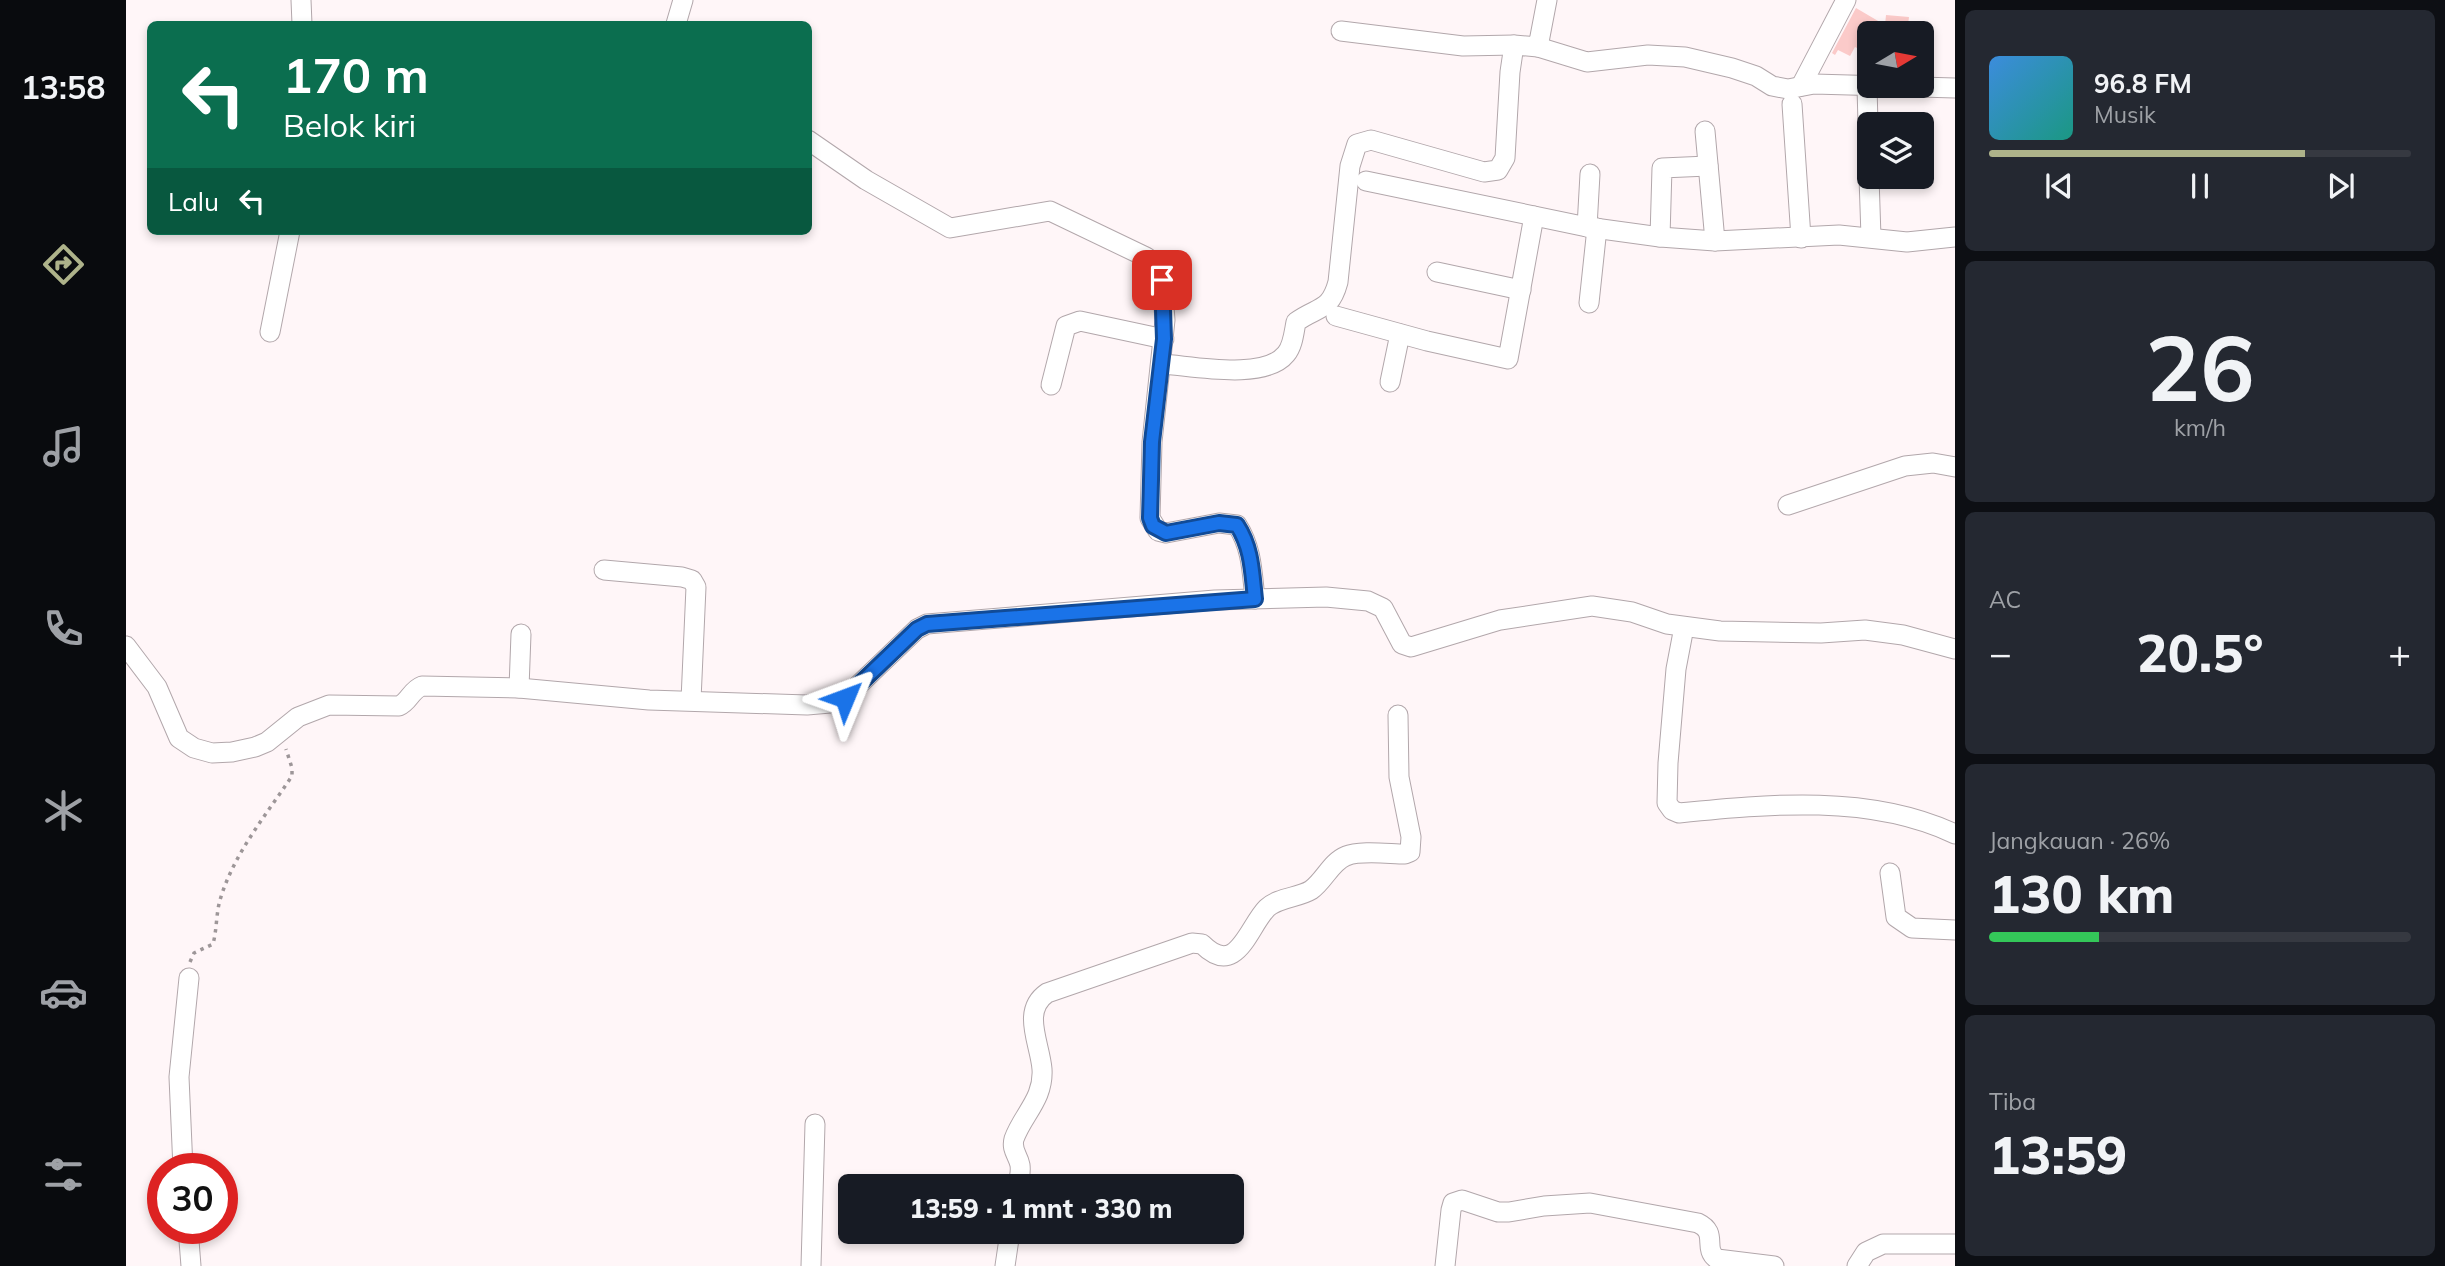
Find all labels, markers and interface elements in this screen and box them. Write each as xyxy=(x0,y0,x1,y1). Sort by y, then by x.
north arrow xyxy=(1857,21,1934,98)
map controls xyxy=(1857,21,1934,189)
text: 170 m xyxy=(283,44,429,105)
icon: left xyxy=(168,49,259,140)
text: 13:58 xyxy=(21,67,105,107)
text: 96.8 FM xyxy=(2094,67,2192,100)
text: Musik xyxy=(2094,100,2156,129)
text: Belok kiri xyxy=(283,105,416,145)
button: layers xyxy=(1857,112,1934,189)
icon: previous xyxy=(2040,167,2078,205)
icon: pause xyxy=(2181,167,2219,205)
icon: next xyxy=(2322,167,2360,205)
icon: left xyxy=(233,182,271,220)
text: Lalu xyxy=(168,185,219,218)
icon: directions xyxy=(39,240,88,289)
pin xyxy=(1132,250,1192,310)
icon: arrive xyxy=(1143,261,1181,299)
text: 26 xyxy=(2145,310,2255,424)
text: km/h xyxy=(2174,413,2226,442)
icon: music xyxy=(39,422,88,471)
text: AC xyxy=(1989,585,2021,614)
icon: phone xyxy=(39,604,88,653)
text: 20.5° xyxy=(2136,620,2264,685)
text: − xyxy=(1989,629,2012,677)
text: + xyxy=(2388,629,2411,677)
position arrow xyxy=(808,661,882,735)
icon: climate xyxy=(39,786,88,835)
text: Jangkauan · 26% xyxy=(1989,826,2170,855)
text: 130 km xyxy=(1989,861,2174,926)
icon: car xyxy=(39,968,88,1017)
text: Tiba xyxy=(1989,1087,2036,1116)
text: 13:59 xyxy=(1989,1122,2127,1187)
icon: filters xyxy=(39,1150,88,1199)
speed limit sign: 30 xyxy=(147,1153,238,1244)
text: 13:59 · 1 mnt · 330 m xyxy=(910,1192,1172,1225)

